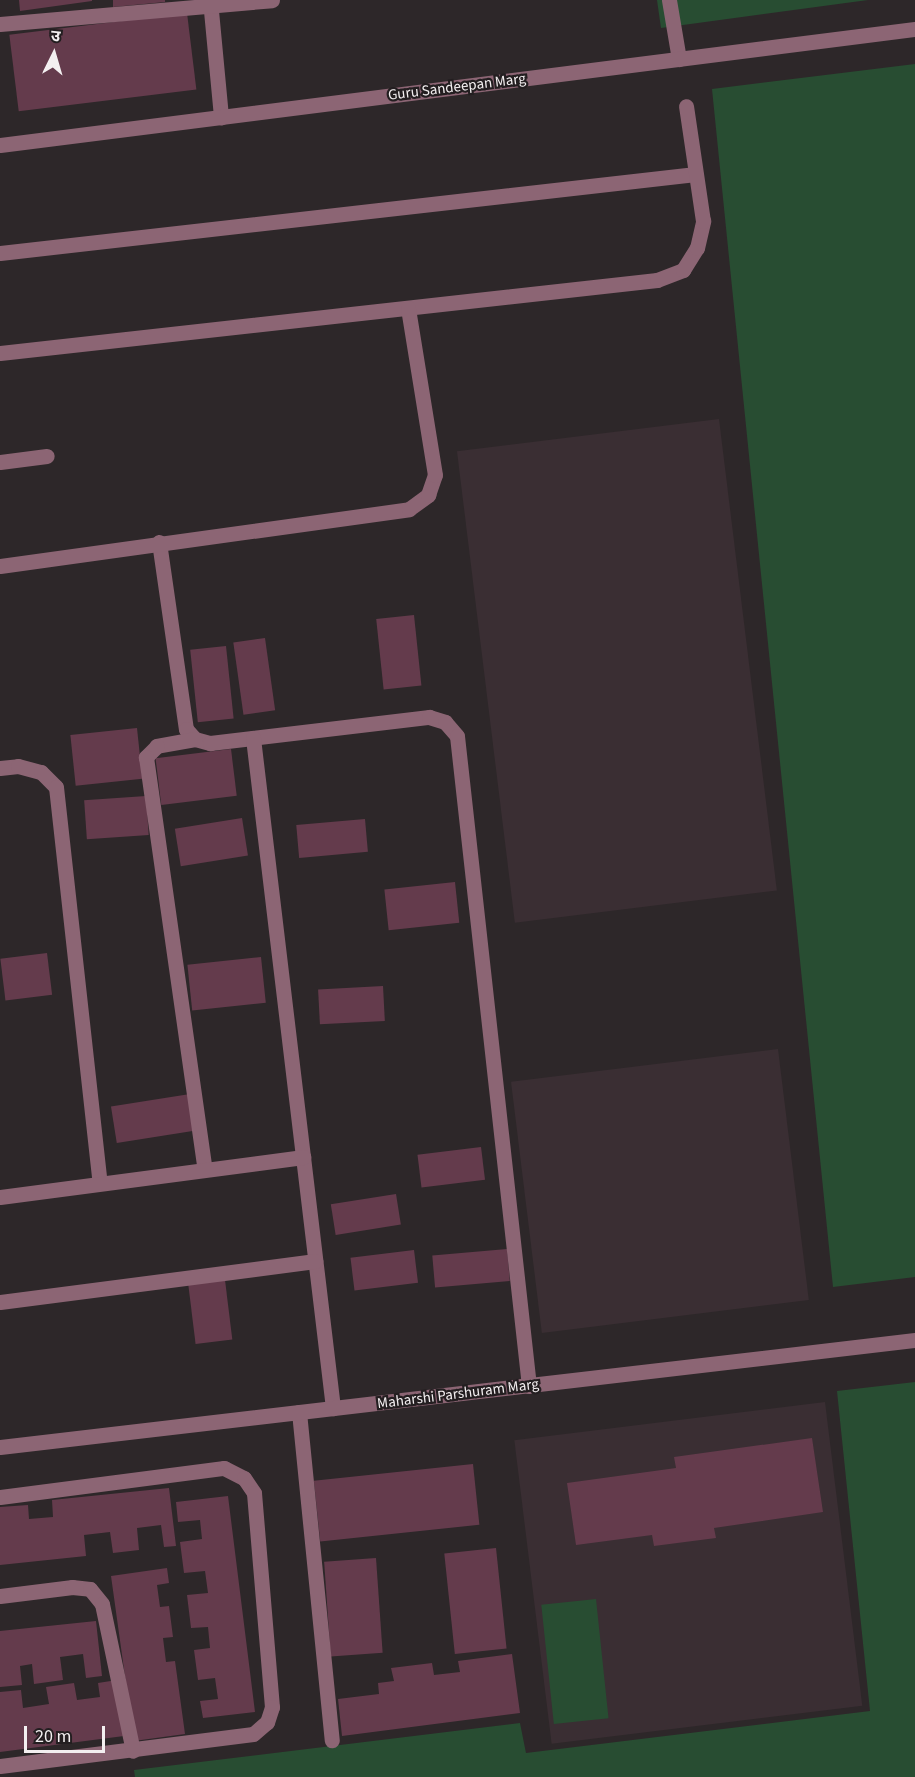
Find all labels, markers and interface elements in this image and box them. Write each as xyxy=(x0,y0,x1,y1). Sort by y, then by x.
north arrow xyxy=(24,24,84,84)
text: उ xyxy=(50,25,61,47)
street label: Guru Sandeepan Marg xyxy=(387,70,527,104)
street label: Maharshi Parshuram Marg xyxy=(376,1375,540,1413)
scale bar xyxy=(27,1714,108,1752)
text: 20 m xyxy=(35,1724,71,1749)

